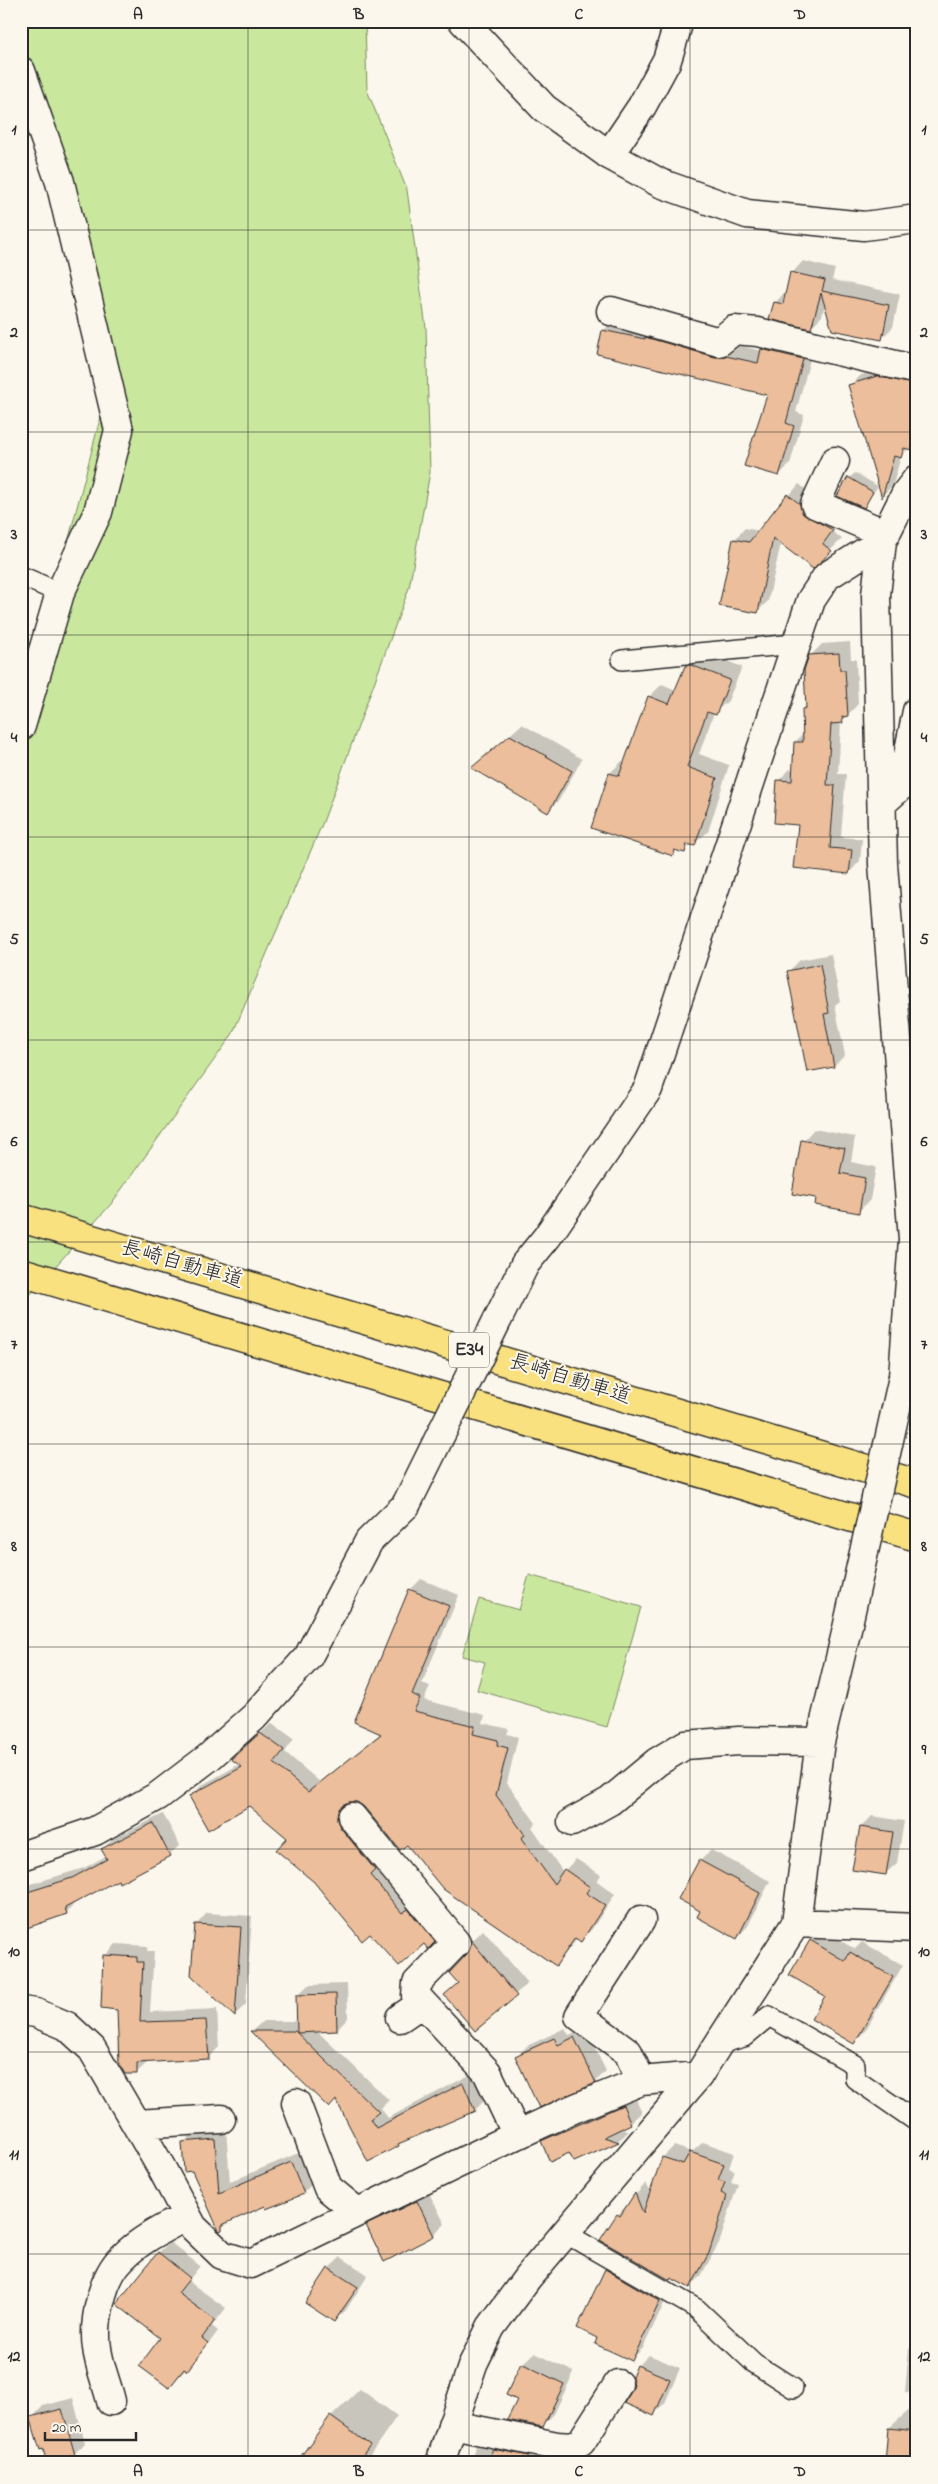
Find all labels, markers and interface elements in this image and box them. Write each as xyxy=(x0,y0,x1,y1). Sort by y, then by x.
text: A xyxy=(133,3,143,27)
text: B xyxy=(353,3,365,27)
text: C xyxy=(575,3,584,27)
text: D xyxy=(793,3,806,27)
text: 1 xyxy=(11,118,17,142)
text: 1 xyxy=(921,118,927,142)
text: 2 xyxy=(9,321,18,345)
text: 2 xyxy=(919,321,928,345)
text: 3 xyxy=(10,523,18,547)
text: 3 xyxy=(920,523,928,547)
text: 4 xyxy=(10,726,18,750)
text: 4 xyxy=(920,726,928,750)
text: 5 xyxy=(9,928,19,952)
text: 5 xyxy=(919,928,929,952)
text: 6 xyxy=(9,1130,18,1154)
text: 6 xyxy=(919,1130,928,1154)
street label: 長崎自動車道 xyxy=(117,1233,247,1297)
road number: E34 xyxy=(449,1332,489,1368)
text: 7 xyxy=(11,1333,18,1357)
text: 7 xyxy=(921,1333,928,1357)
street label: 長崎自動車道 xyxy=(505,1347,635,1413)
text: 8 xyxy=(10,1535,17,1559)
text: 8 xyxy=(920,1535,927,1559)
text: 9 xyxy=(11,1738,17,1762)
text: 9 xyxy=(921,1738,927,1762)
text: 10 xyxy=(8,1940,20,1964)
text: 10 xyxy=(918,1940,930,1964)
text: 11 xyxy=(9,2143,20,2167)
text: 11 xyxy=(919,2143,930,2167)
text: 12 xyxy=(7,2345,21,2369)
text: 12 xyxy=(917,2345,931,2369)
scale bar xyxy=(45,2409,136,2441)
text: 20 m xyxy=(52,2417,82,2439)
text: A xyxy=(133,2460,143,2484)
text: B xyxy=(353,2460,365,2484)
text: C xyxy=(575,2460,584,2484)
text: D xyxy=(793,2460,806,2484)

